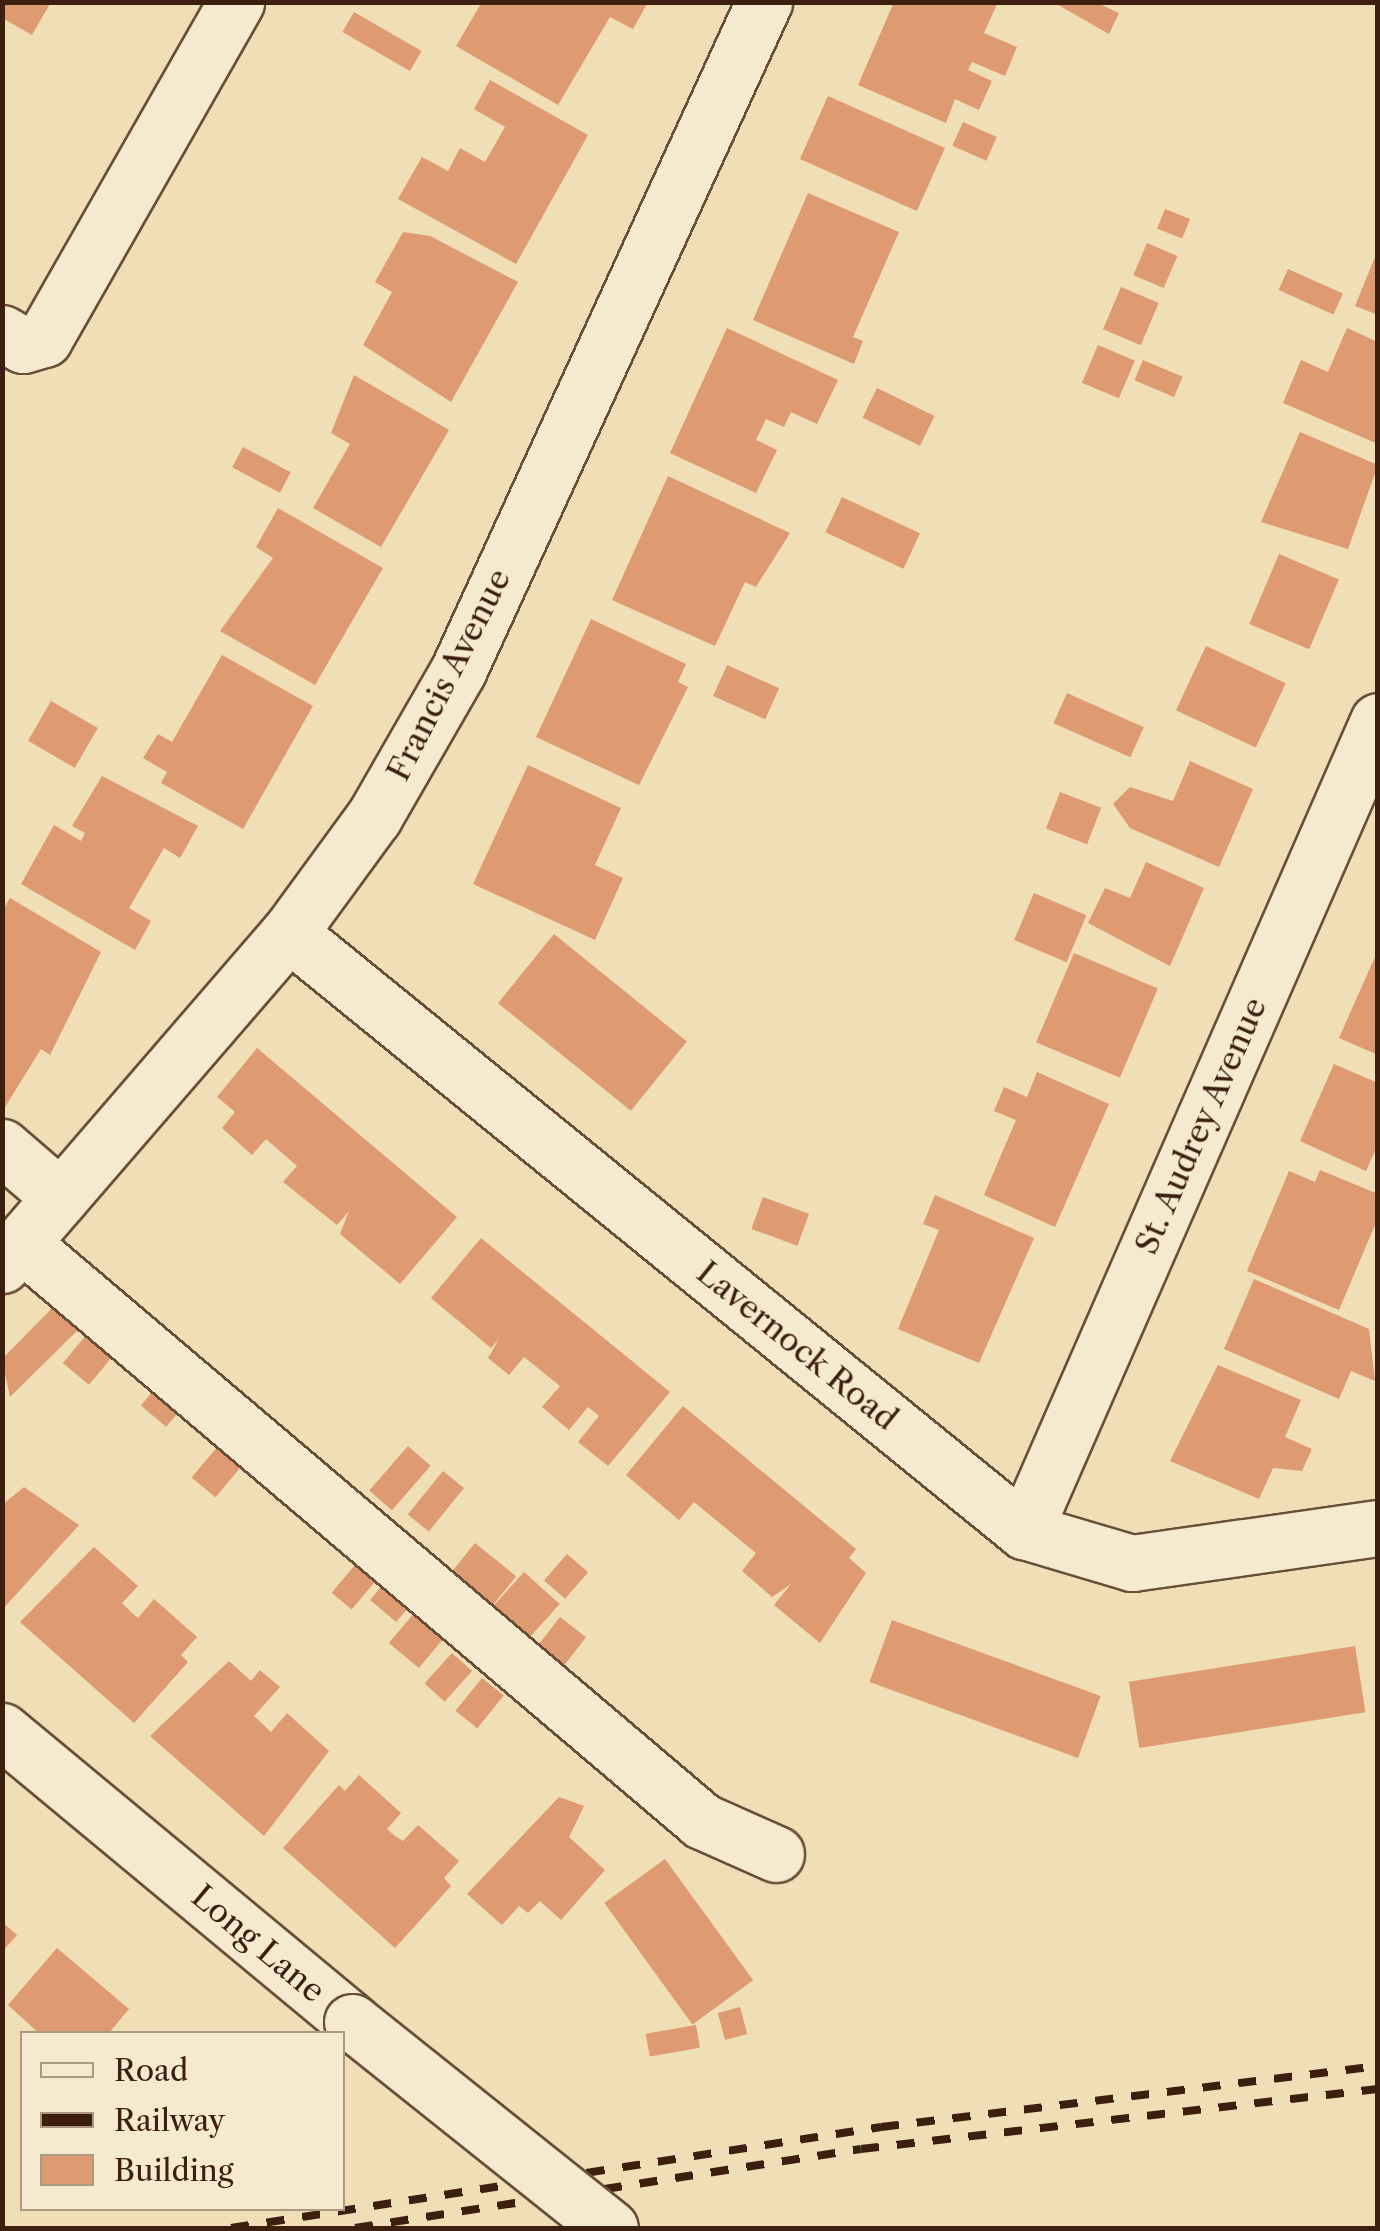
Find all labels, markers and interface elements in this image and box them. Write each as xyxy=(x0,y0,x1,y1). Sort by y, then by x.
street label: Francis Avenue xyxy=(379,562,519,788)
street label: St. Audrey Avenue xyxy=(1126,990,1276,1262)
street label: Lavernock Road xyxy=(689,1253,905,1439)
street label: Long Lane xyxy=(184,1877,332,2011)
legend xyxy=(20,2031,345,2211)
text: Road xyxy=(114,2052,188,2089)
text: Railway xyxy=(114,2102,225,2139)
text: Building xyxy=(114,2152,234,2189)

